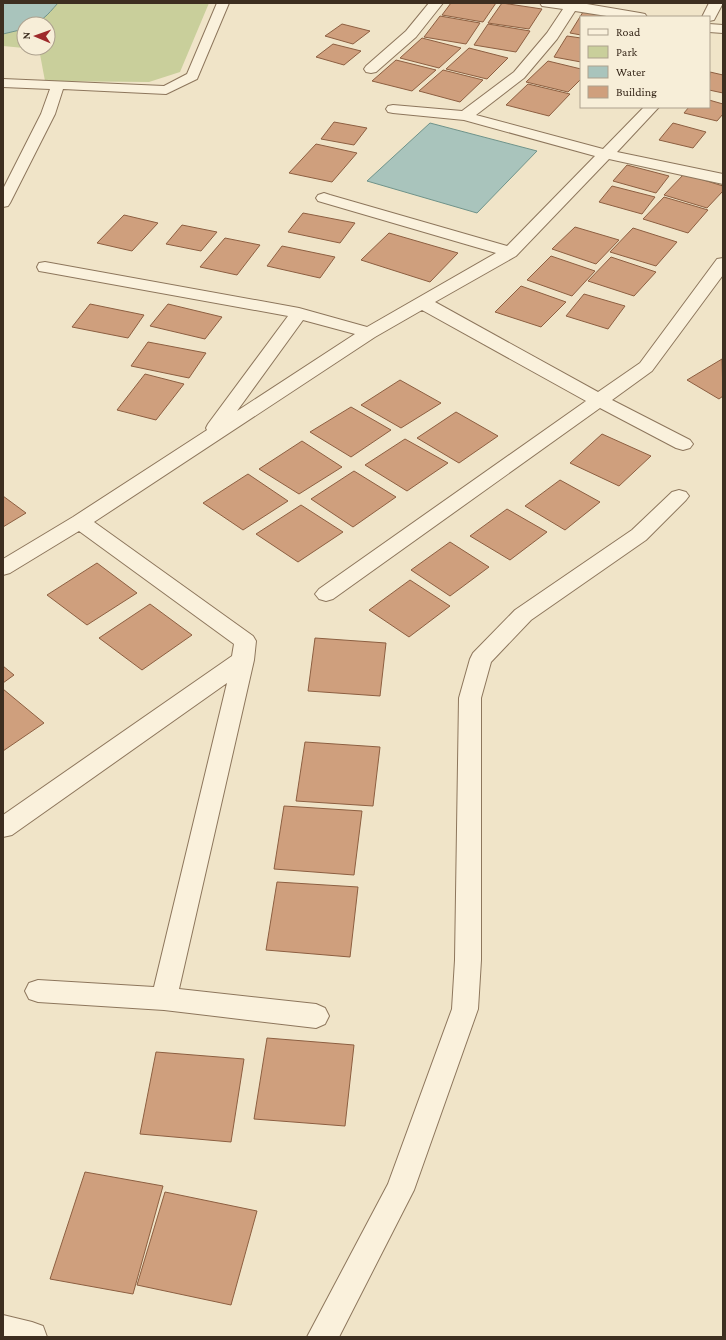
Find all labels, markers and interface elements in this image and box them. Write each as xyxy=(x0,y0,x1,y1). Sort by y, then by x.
north arrow xyxy=(16,16,56,56)
legend xyxy=(580,16,710,108)
text: Road xyxy=(616,25,641,39)
text: N xyxy=(20,31,32,40)
text: Park xyxy=(616,45,638,59)
text: Water xyxy=(616,65,646,79)
text: Building xyxy=(616,85,657,99)

